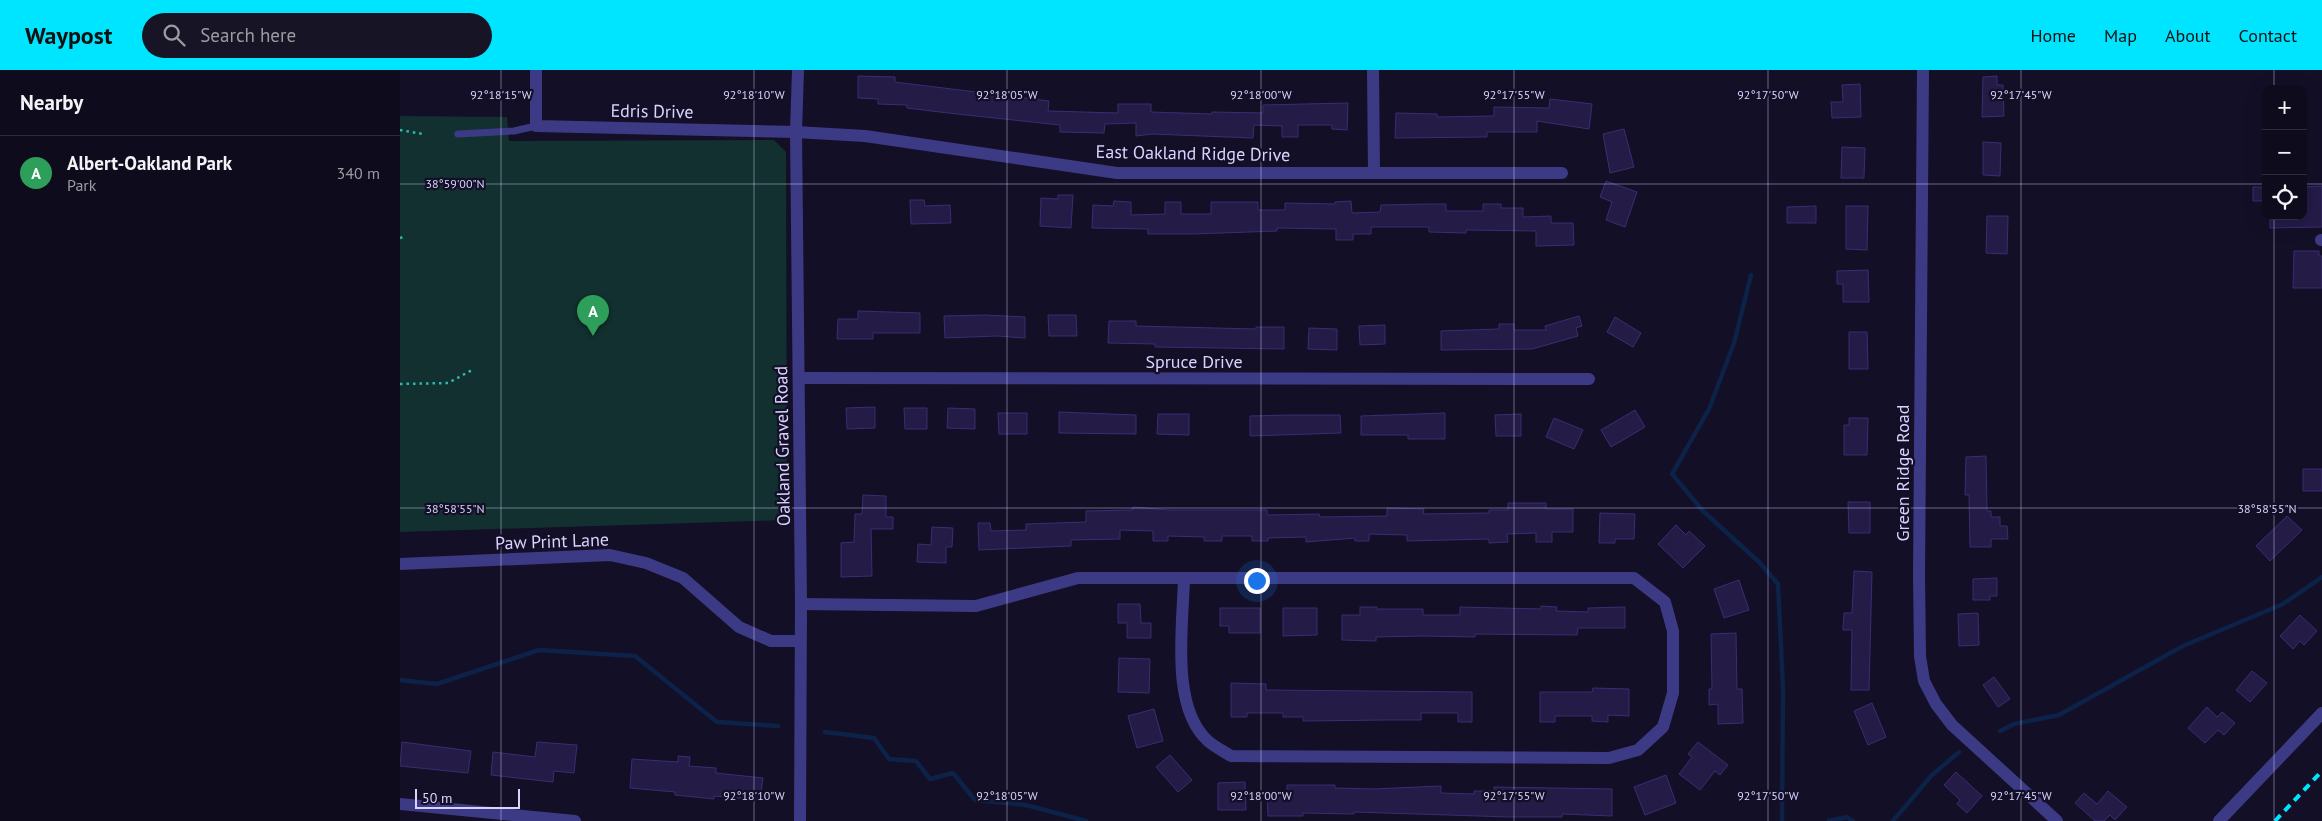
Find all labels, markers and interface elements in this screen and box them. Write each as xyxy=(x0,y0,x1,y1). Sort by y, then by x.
search box xyxy=(142,13,492,58)
text: Waypost xyxy=(25,20,112,51)
icon: search xyxy=(160,21,188,49)
text: Search here xyxy=(200,23,296,47)
text: Home xyxy=(2030,24,2076,47)
text: Map xyxy=(2104,24,2137,47)
text: About xyxy=(2165,24,2211,47)
text: Contact xyxy=(2239,24,2297,47)
map controls xyxy=(2262,85,2307,220)
button: + xyxy=(2262,85,2307,130)
text: 92°18'15"W xyxy=(470,87,532,102)
text: 92°18'10"W xyxy=(723,87,785,102)
text: 92°18'05"W xyxy=(976,87,1038,102)
text: 92°18'00"W xyxy=(1230,87,1292,102)
text: 92°17'55"W xyxy=(1483,87,1545,102)
text: 92°17'50"W xyxy=(1737,87,1799,102)
text: 92°17'45"W xyxy=(1990,87,2052,102)
text: Nearby xyxy=(20,89,83,116)
street label: Edris Drive xyxy=(610,99,694,123)
button: − xyxy=(2262,130,2307,175)
street label: East Oakland Ridge Drive xyxy=(1096,140,1290,166)
text: Albert-Oakland Park xyxy=(67,151,232,175)
text: A xyxy=(31,163,41,183)
text: 340 m xyxy=(337,163,380,183)
text: Park xyxy=(67,175,96,195)
button: locate xyxy=(2262,175,2307,220)
text: 38°59'00"N xyxy=(425,176,485,191)
pin: A xyxy=(577,295,609,336)
street label: Spruce Drive xyxy=(1145,350,1243,373)
street label: Oakland Gravel Road xyxy=(769,366,795,526)
street label: Green Ridge Road xyxy=(1891,405,1914,541)
text: 38°58'55"N xyxy=(425,501,485,516)
text: 38°58'55"N xyxy=(2237,501,2297,516)
street label: Paw Print Lane xyxy=(495,528,609,554)
your location xyxy=(1244,568,1270,594)
scale bar xyxy=(415,786,520,809)
text: 92°18'10"W xyxy=(723,788,785,803)
text: 92°18'05"W xyxy=(976,788,1038,803)
text: 92°18'00"W xyxy=(1230,788,1292,803)
text: 92°17'55"W xyxy=(1483,788,1545,803)
text: 92°17'50"W xyxy=(1737,788,1799,803)
text: 92°17'45"W xyxy=(1990,788,2052,803)
text: 50 m xyxy=(422,789,452,807)

